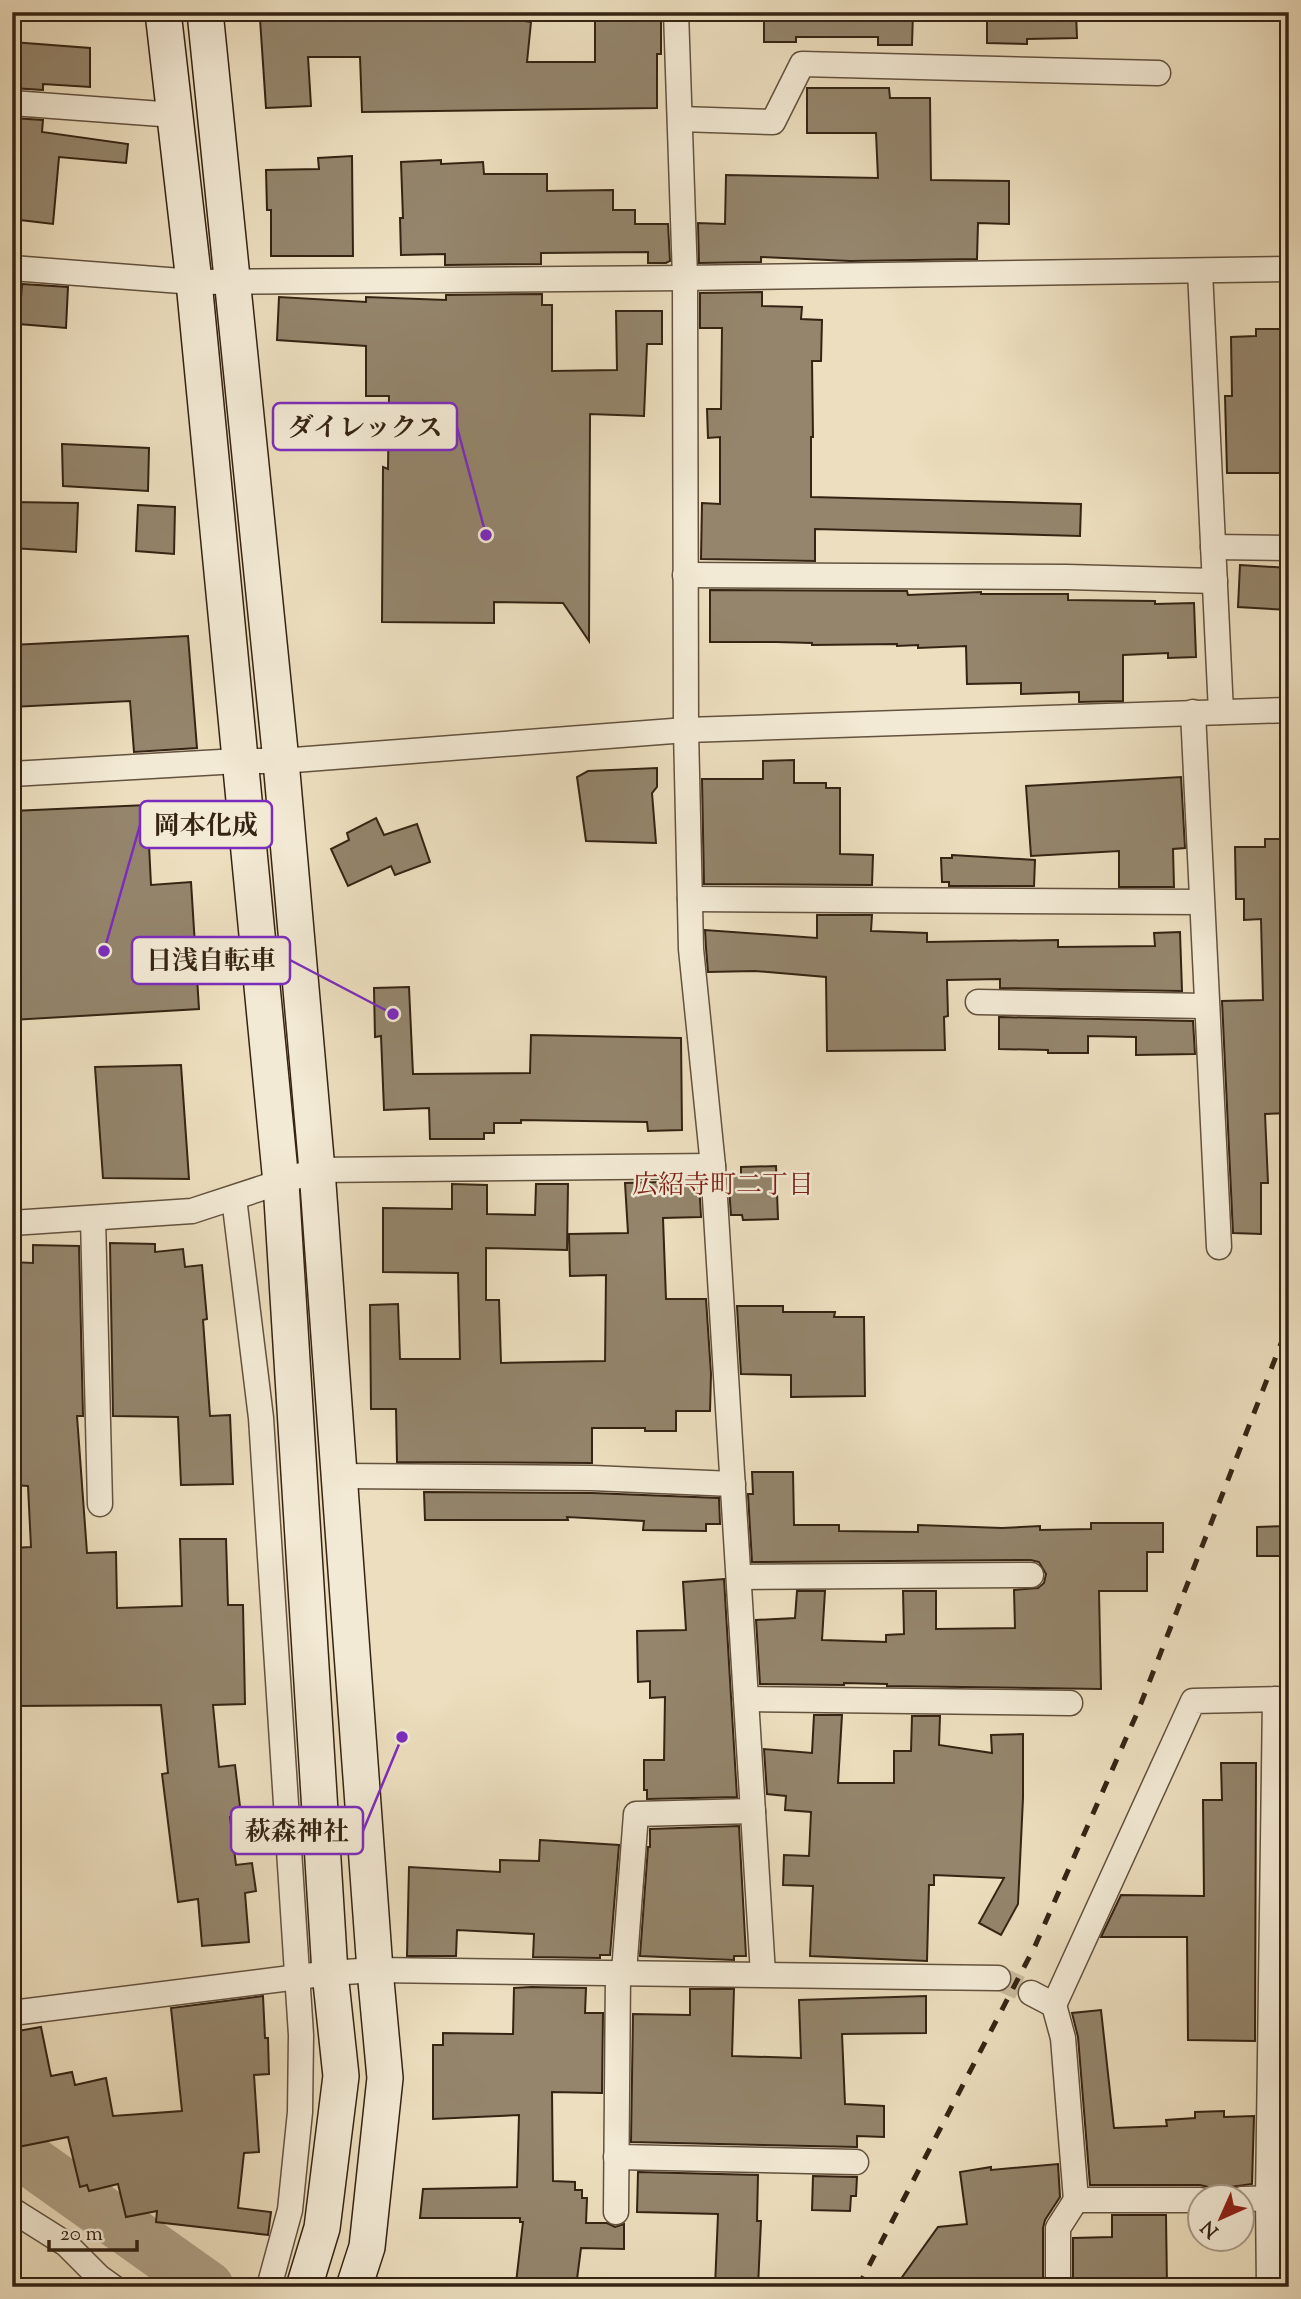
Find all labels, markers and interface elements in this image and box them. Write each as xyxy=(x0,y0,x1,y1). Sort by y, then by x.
callout: ダイレックス xyxy=(273,403,457,450)
text: ダイレックス xyxy=(288,411,442,448)
callout: 岡本化成 xyxy=(140,801,272,848)
text: 岡本化成 xyxy=(154,809,258,846)
callout: 日浅自転車 xyxy=(132,937,290,984)
text: 日浅自転車 xyxy=(146,944,276,981)
district label: 広紹寺町二丁目 xyxy=(632,1168,814,1205)
callout: 萩森神社 xyxy=(231,1807,363,1854)
text: 萩森神社 xyxy=(245,1815,349,1852)
north arrow xyxy=(1186,2184,1256,2254)
scale bar xyxy=(49,2208,136,2252)
text: N xyxy=(1196,2213,1226,2243)
text: 20 m xyxy=(60,2220,103,2250)

